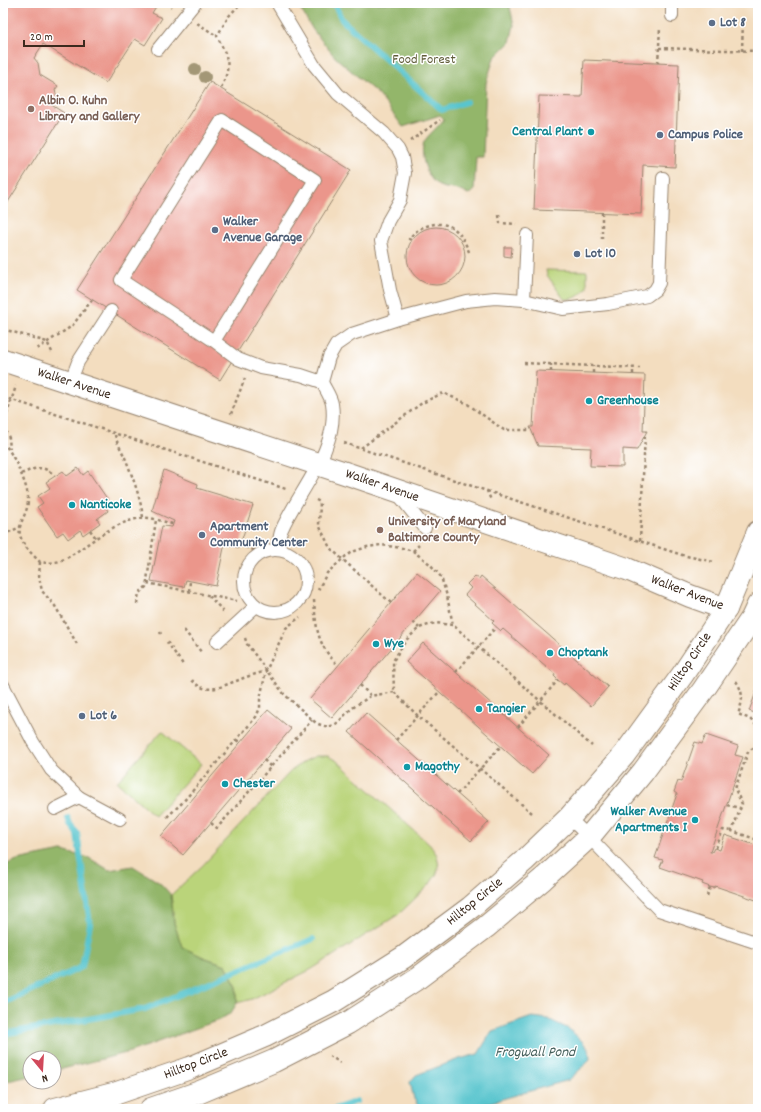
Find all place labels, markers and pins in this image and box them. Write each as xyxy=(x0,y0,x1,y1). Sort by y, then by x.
place label: Lot 8 xyxy=(720,13,746,33)
marker: Lot 8 xyxy=(707,18,717,28)
place label: Albin O. Kuhn Library and Gallery xyxy=(39,91,141,127)
marker: Albin O. Kuhn Library and Gallery xyxy=(26,104,36,114)
place label: Central Plant xyxy=(512,122,584,142)
place label: Campus Police xyxy=(668,125,743,145)
marker: Central Plant xyxy=(586,127,596,137)
marker: Campus Police xyxy=(655,130,665,140)
place label: Walker Avenue Garage xyxy=(223,212,302,248)
marker: Walker Avenue Garage xyxy=(210,225,220,235)
place label: Lot 10 xyxy=(585,244,616,264)
marker: Lot 10 xyxy=(572,249,582,259)
place label: Greenhouse xyxy=(597,391,659,411)
marker: Greenhouse xyxy=(584,396,594,406)
place label: Nanticoke xyxy=(80,495,131,515)
marker: Nanticoke xyxy=(67,500,77,510)
place label: University of Maryland Baltimore County xyxy=(388,512,507,548)
place label: Apartment Community Center xyxy=(210,517,308,553)
marker: University of Maryland Baltimore County xyxy=(375,525,385,535)
marker: Apartment Community Center xyxy=(197,530,207,540)
place label: Wye xyxy=(384,634,404,654)
marker: Wye xyxy=(371,639,381,649)
place label: Choptank xyxy=(558,643,608,663)
marker: Choptank xyxy=(545,648,555,658)
place label: Tangier xyxy=(487,699,526,719)
marker: Tangier xyxy=(474,704,484,714)
place label: Lot 6 xyxy=(90,706,117,726)
marker: Lot 6 xyxy=(77,711,87,721)
place label: Magothy xyxy=(415,757,461,777)
marker: Magothy xyxy=(402,762,412,772)
place label: Chester xyxy=(233,774,276,794)
marker: Chester xyxy=(220,779,230,789)
place label: Walker Avenue Apartments I xyxy=(610,802,688,838)
marker: Walker Avenue Apartments I xyxy=(690,815,700,825)

